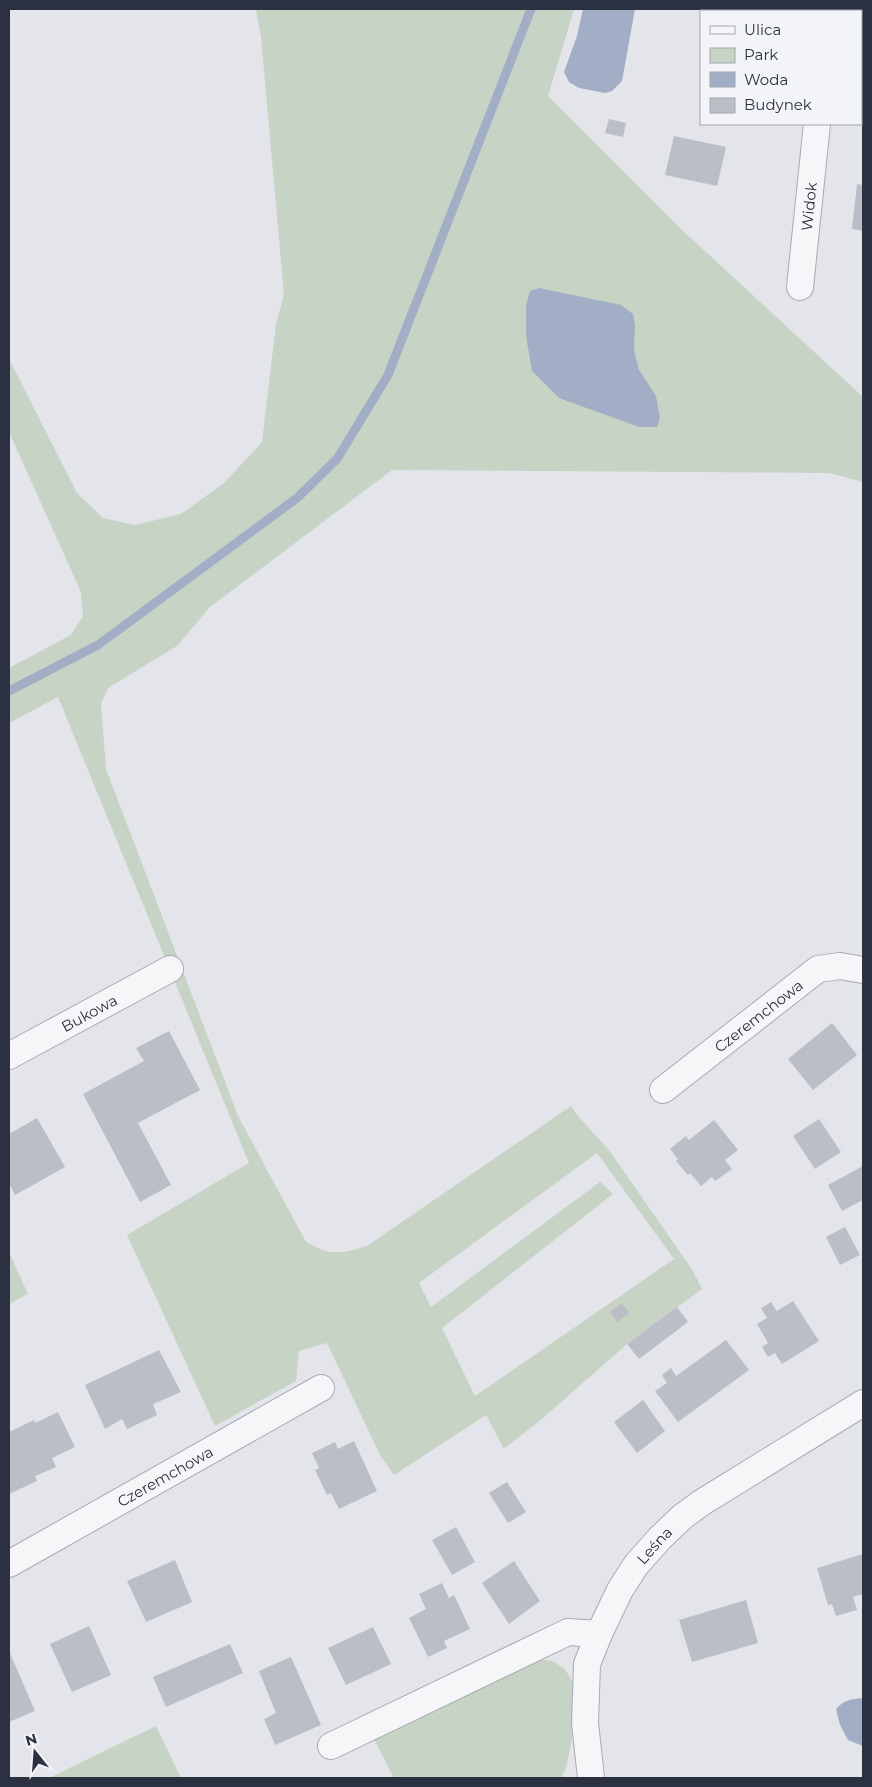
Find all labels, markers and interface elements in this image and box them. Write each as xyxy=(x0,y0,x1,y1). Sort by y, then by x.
legend xyxy=(700,10,862,125)
text: Ulica xyxy=(744,20,781,39)
text: Park xyxy=(744,45,778,64)
text: Woda xyxy=(744,70,788,89)
text: Budynek xyxy=(744,95,812,114)
street label: Widok xyxy=(796,181,820,232)
street label: Czeremchowa xyxy=(710,975,806,1056)
street label: Bukowa xyxy=(58,990,120,1036)
street label: Czeremchowa xyxy=(114,1441,216,1511)
street label: Leśna xyxy=(632,1522,676,1568)
north arrow xyxy=(10,1727,60,1777)
text: N xyxy=(23,1729,39,1750)

